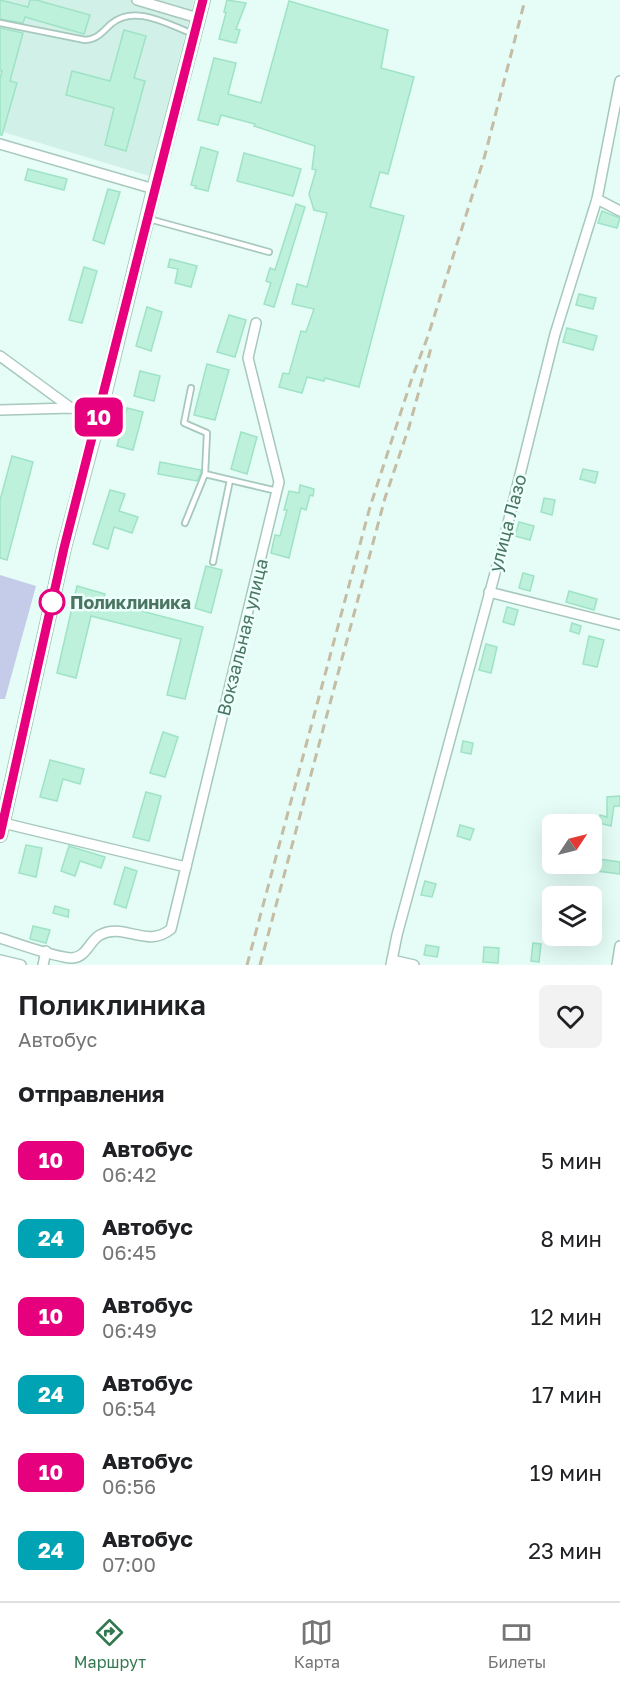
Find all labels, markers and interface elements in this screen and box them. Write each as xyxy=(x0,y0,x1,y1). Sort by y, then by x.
line badge: 10 xyxy=(72,398,126,436)
text: 10 xyxy=(87,404,111,430)
street label: улица Лазо xyxy=(483,472,531,574)
street label: Вокзальная улица xyxy=(212,556,272,718)
marker: Поликлиника xyxy=(39,589,65,615)
place label: Поликлиника xyxy=(70,591,191,613)
north arrow xyxy=(542,814,602,874)
map controls xyxy=(542,814,602,946)
button: layers xyxy=(542,886,602,946)
button: heart xyxy=(539,985,602,1048)
text: Поликлиника xyxy=(18,988,206,1021)
text: Автобус xyxy=(18,1027,97,1051)
text: Отправления xyxy=(18,1080,164,1107)
text: Автобус xyxy=(102,1135,193,1162)
text: 10 xyxy=(39,1147,63,1173)
text: 5 мин xyxy=(541,1147,602,1174)
text: 06:42 xyxy=(102,1162,156,1186)
text: Автобус xyxy=(102,1213,193,1240)
text: 24 xyxy=(38,1225,64,1251)
text: 8 мин xyxy=(540,1225,602,1252)
text: 06:45 xyxy=(102,1240,156,1264)
text: Автобус xyxy=(102,1291,193,1318)
text: 10 xyxy=(39,1303,63,1329)
text: 12 мин xyxy=(530,1303,602,1330)
text: 06:49 xyxy=(102,1318,157,1342)
text: Автобус xyxy=(102,1369,193,1396)
text: 24 xyxy=(38,1381,64,1407)
text: 17 мин xyxy=(531,1381,602,1408)
text: 06:54 xyxy=(102,1396,156,1420)
text: Автобус xyxy=(102,1447,193,1474)
text: 10 xyxy=(39,1459,63,1485)
text: 19 мин xyxy=(530,1459,602,1486)
text: 06:56 xyxy=(102,1474,156,1498)
text: Автобус xyxy=(102,1525,193,1552)
text: 24 xyxy=(38,1537,64,1563)
text: 23 мин xyxy=(528,1537,602,1564)
text: 07:00 xyxy=(102,1552,156,1576)
tab: Маршрут xyxy=(74,1616,146,1672)
tab: Карта xyxy=(294,1616,340,1672)
tab: Билеты xyxy=(488,1616,546,1672)

